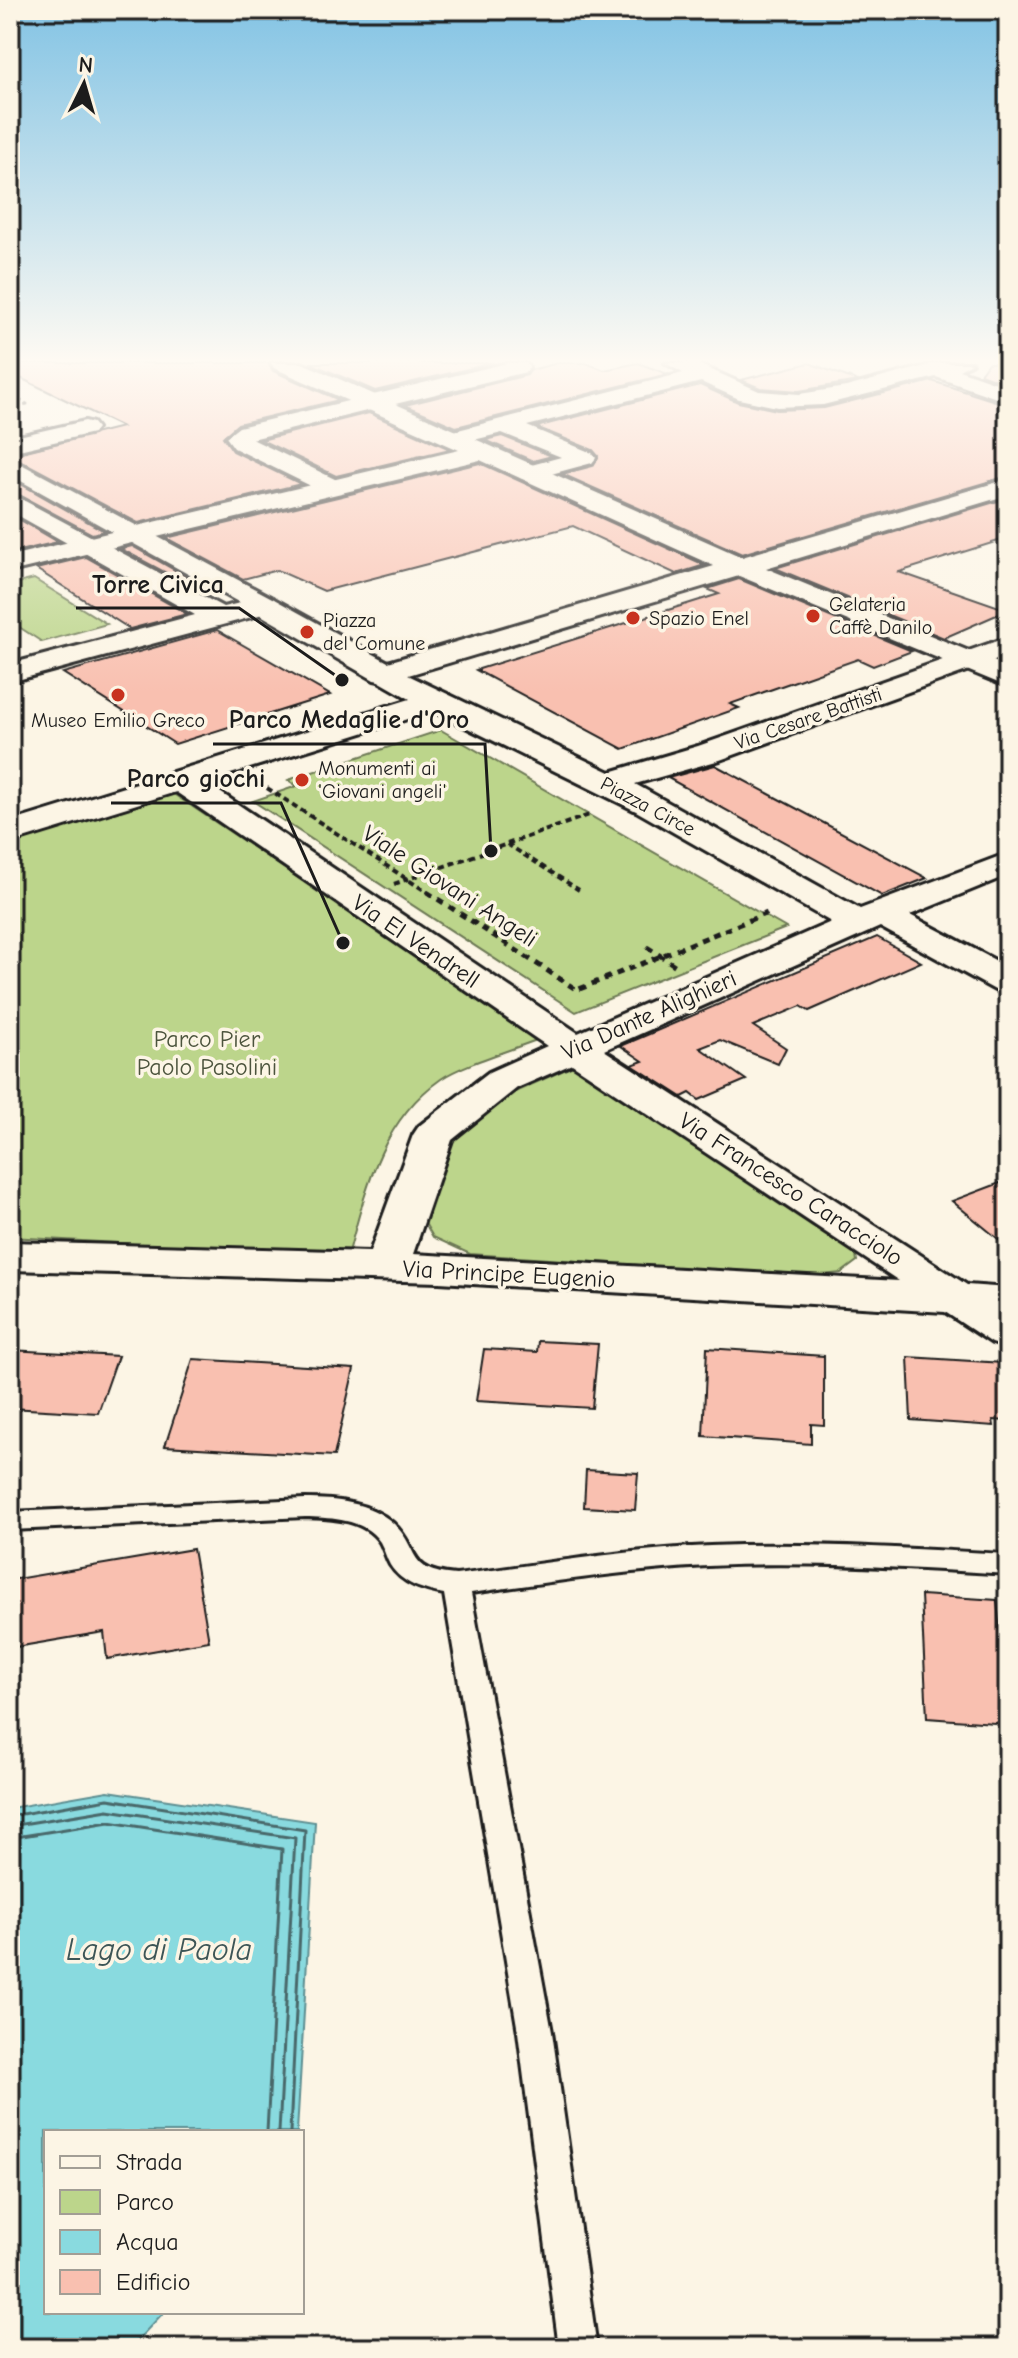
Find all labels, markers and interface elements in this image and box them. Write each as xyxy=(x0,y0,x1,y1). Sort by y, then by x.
north arrow xyxy=(44,44,124,124)
text: N xyxy=(77,51,94,79)
callout: Torre Civica xyxy=(76,558,239,608)
text: Torre Civica xyxy=(92,570,224,600)
place label: Gelateria Caffè Danilo xyxy=(829,593,932,639)
place label: Spazio Enel xyxy=(649,607,749,630)
marker: Gelateria Caffè Danilo xyxy=(804,607,822,625)
place label: Piazza del Comune xyxy=(323,609,425,655)
marker: Spazio Enel xyxy=(624,609,642,627)
marker: Piazza del Comune xyxy=(298,623,316,641)
street label: Via Cesare Battisti xyxy=(731,682,885,755)
marker: Museo Emilio Greco xyxy=(109,686,127,704)
callout: Parco Medaglie d'Oro xyxy=(213,694,485,744)
text: Parco Medaglie d'Oro xyxy=(229,705,469,735)
place label: Museo Emilio Greco xyxy=(31,709,205,732)
callout: Parco giochi xyxy=(111,753,281,803)
place label: Monumenti ai 'Giovani angeli' xyxy=(318,757,447,803)
text: Parco giochi xyxy=(127,764,265,794)
marker: Monumenti ai 'Giovani angeli' xyxy=(293,771,311,789)
street label: Piazza Circe xyxy=(597,772,699,841)
street label: Viale Giovani Angeli xyxy=(357,819,543,953)
street label: Via El Vendrell xyxy=(347,888,485,994)
street label: Via Dante Alighieri xyxy=(557,964,741,1066)
park label: Parco Pier Paolo Pasolini xyxy=(137,1025,277,1081)
street label: Via Francesco Caracciolo xyxy=(674,1106,908,1272)
street label: Via Principe Eugenio xyxy=(402,1254,616,1294)
water label: Lago di Paola xyxy=(66,1931,252,1968)
legend xyxy=(44,2130,304,2314)
text: Strada xyxy=(116,2148,183,2176)
text: Parco xyxy=(116,2188,174,2216)
text: Acqua xyxy=(116,2228,179,2256)
text: Edificio xyxy=(116,2268,191,2296)

